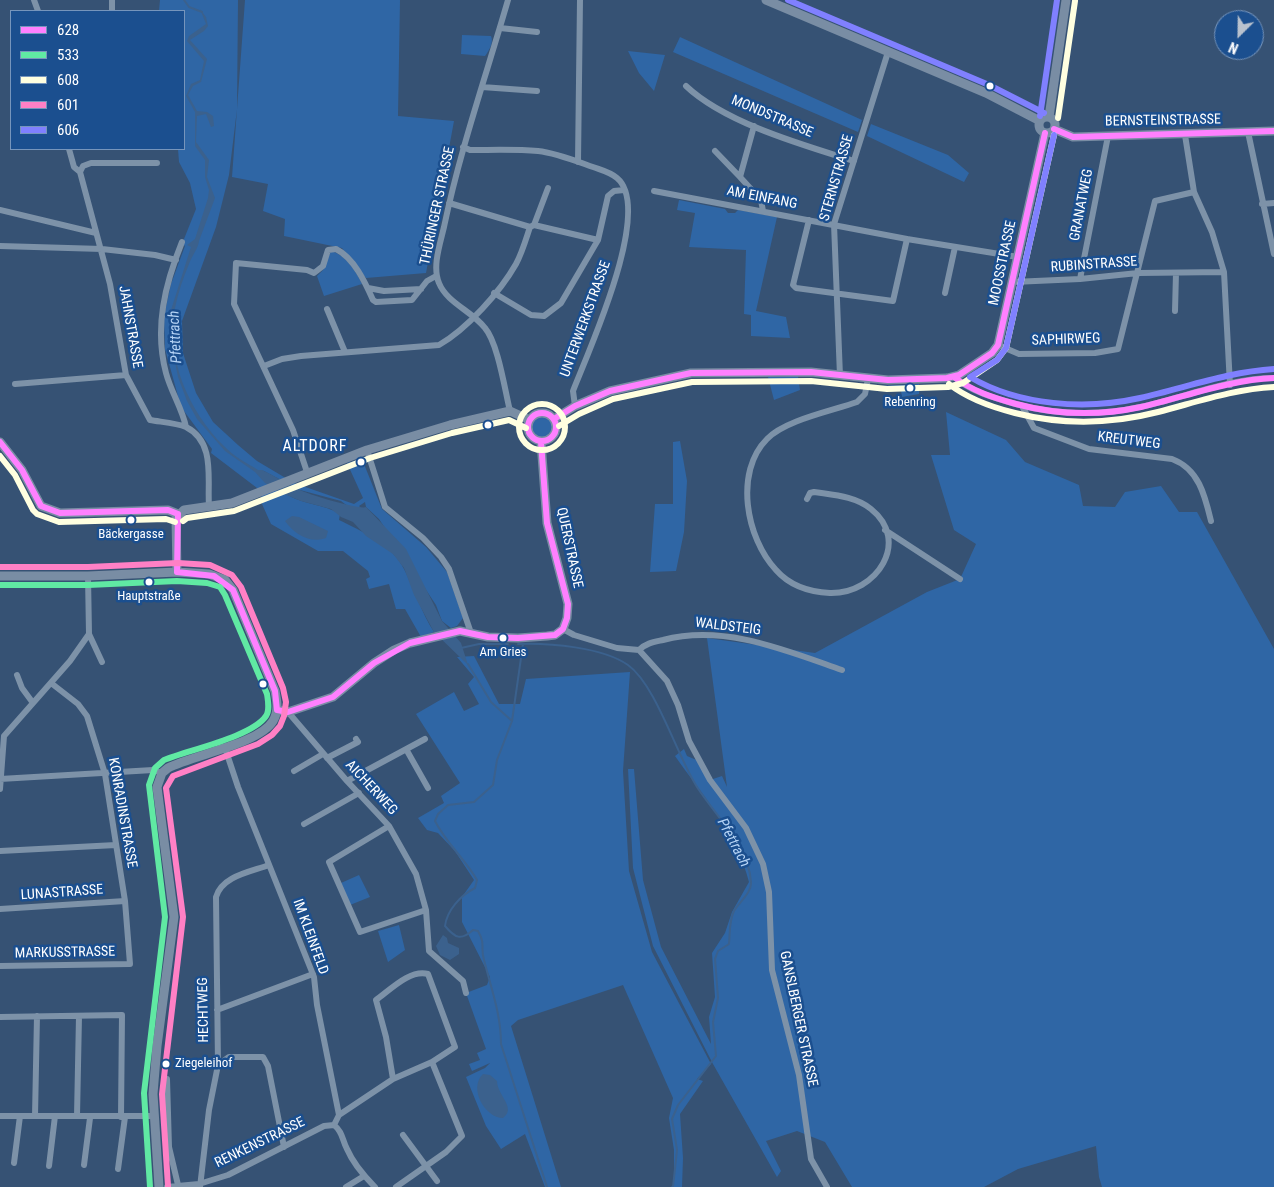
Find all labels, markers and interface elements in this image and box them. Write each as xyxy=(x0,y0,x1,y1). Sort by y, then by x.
legend xyxy=(10,10,185,150)
north arrow xyxy=(1214,10,1264,60)
text: 628 xyxy=(57,21,79,39)
text: N xyxy=(1226,39,1241,57)
text: 533 xyxy=(57,46,79,64)
text: 608 xyxy=(57,71,79,89)
unlabelled marker xyxy=(985,81,995,91)
street label: MONDSTRASSE xyxy=(729,92,815,142)
text: 601 xyxy=(57,96,79,114)
street label: BERNSTEINSTRASSE xyxy=(1105,112,1221,130)
text: 606 xyxy=(57,121,79,139)
street label: STERNSTRASSE xyxy=(817,133,857,223)
street label: THÜRINGER STRASSE xyxy=(417,145,459,267)
street label: GRANATWEG xyxy=(1067,168,1097,242)
street label: AM EINFANG xyxy=(725,183,799,213)
street label: MOOSSTRASSE xyxy=(986,219,1020,307)
street label: RUBINSTRASSE xyxy=(1050,254,1138,276)
street label: UNTERWERKSTRASSE xyxy=(557,259,615,379)
street label: JAHNSTRASSE xyxy=(114,284,146,370)
water label: Pfettrach xyxy=(166,310,186,364)
street label: SAPHIRWEG xyxy=(1031,330,1101,350)
marker: Rebenring xyxy=(905,383,915,393)
place label: Rebenring xyxy=(884,395,936,411)
unlabelled marker xyxy=(483,420,493,430)
street label: KREUTWEG xyxy=(1097,429,1161,453)
district label: ALTDORF xyxy=(282,437,348,457)
unlabelled marker xyxy=(356,457,366,467)
street label: QUERSTRASSE xyxy=(552,506,586,590)
marker: Bäckergasse xyxy=(126,515,136,525)
place label: Bäckergasse xyxy=(98,527,164,543)
marker: Hauptstraße xyxy=(144,577,154,587)
place label: Hauptstraße xyxy=(117,589,181,605)
street label: WALDSTEIG xyxy=(694,615,762,639)
marker: Am Gries xyxy=(498,633,508,643)
place label: Am Gries xyxy=(480,645,526,661)
unlabelled marker xyxy=(258,679,268,689)
street label: KONRADINSTRASSE xyxy=(104,757,140,869)
street label: AICHERWEG xyxy=(342,757,400,819)
water label: Pfettrach xyxy=(713,815,753,871)
street label: LUNASTRASSE xyxy=(20,882,104,904)
street label: IM KLEINFELD xyxy=(289,897,331,977)
street label: MARKUSSTRASSE xyxy=(15,944,115,962)
street label: GANSLBERGER STRASSE xyxy=(775,950,821,1088)
street label: HECHTWEG xyxy=(195,977,213,1043)
place label: Ziegeleihof xyxy=(175,1056,232,1072)
marker: Ziegeleihof xyxy=(161,1059,171,1069)
street label: RENKENSTRASSE xyxy=(212,1114,308,1172)

